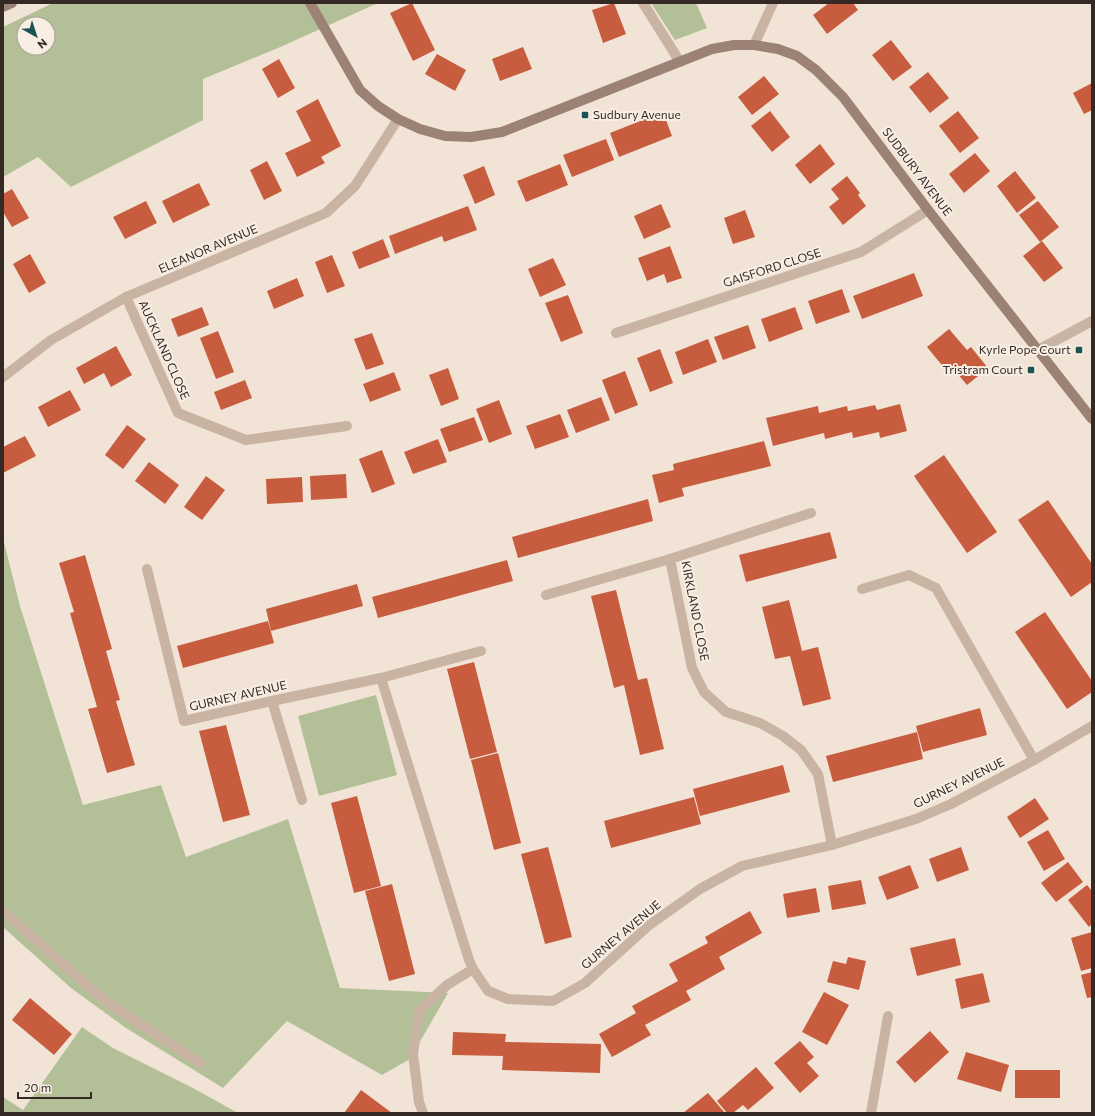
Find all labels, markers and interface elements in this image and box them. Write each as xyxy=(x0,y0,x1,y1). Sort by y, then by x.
north arrow xyxy=(16,16,56,56)
text: N xyxy=(35,37,50,52)
place label: Sudbury Avenue xyxy=(593,107,681,121)
marker: Sudbury Avenue xyxy=(580,110,590,120)
street label: SUDBURY AVENUE xyxy=(880,125,955,218)
street label: ELEANOR AVENUE xyxy=(156,221,259,275)
street label: GAISFORD CLOSE xyxy=(721,245,822,289)
street label: AUCKLAND CLOSE xyxy=(137,298,193,401)
place label: Kyrle Pope Court xyxy=(979,342,1071,356)
marker: Kyrle Pope Court xyxy=(1074,345,1084,355)
place label: Tristram Court xyxy=(943,362,1023,376)
marker: Tristram Court xyxy=(1026,365,1036,375)
street label: KIRKLAND CLOSE xyxy=(679,560,713,662)
street label: GURNEY AVENUE xyxy=(188,677,288,713)
street label: GURNEY AVENUE xyxy=(911,754,1006,810)
street label: GURNEY AVENUE xyxy=(578,897,663,972)
scale bar xyxy=(18,1074,91,1100)
text: 20 m xyxy=(24,1080,51,1094)

